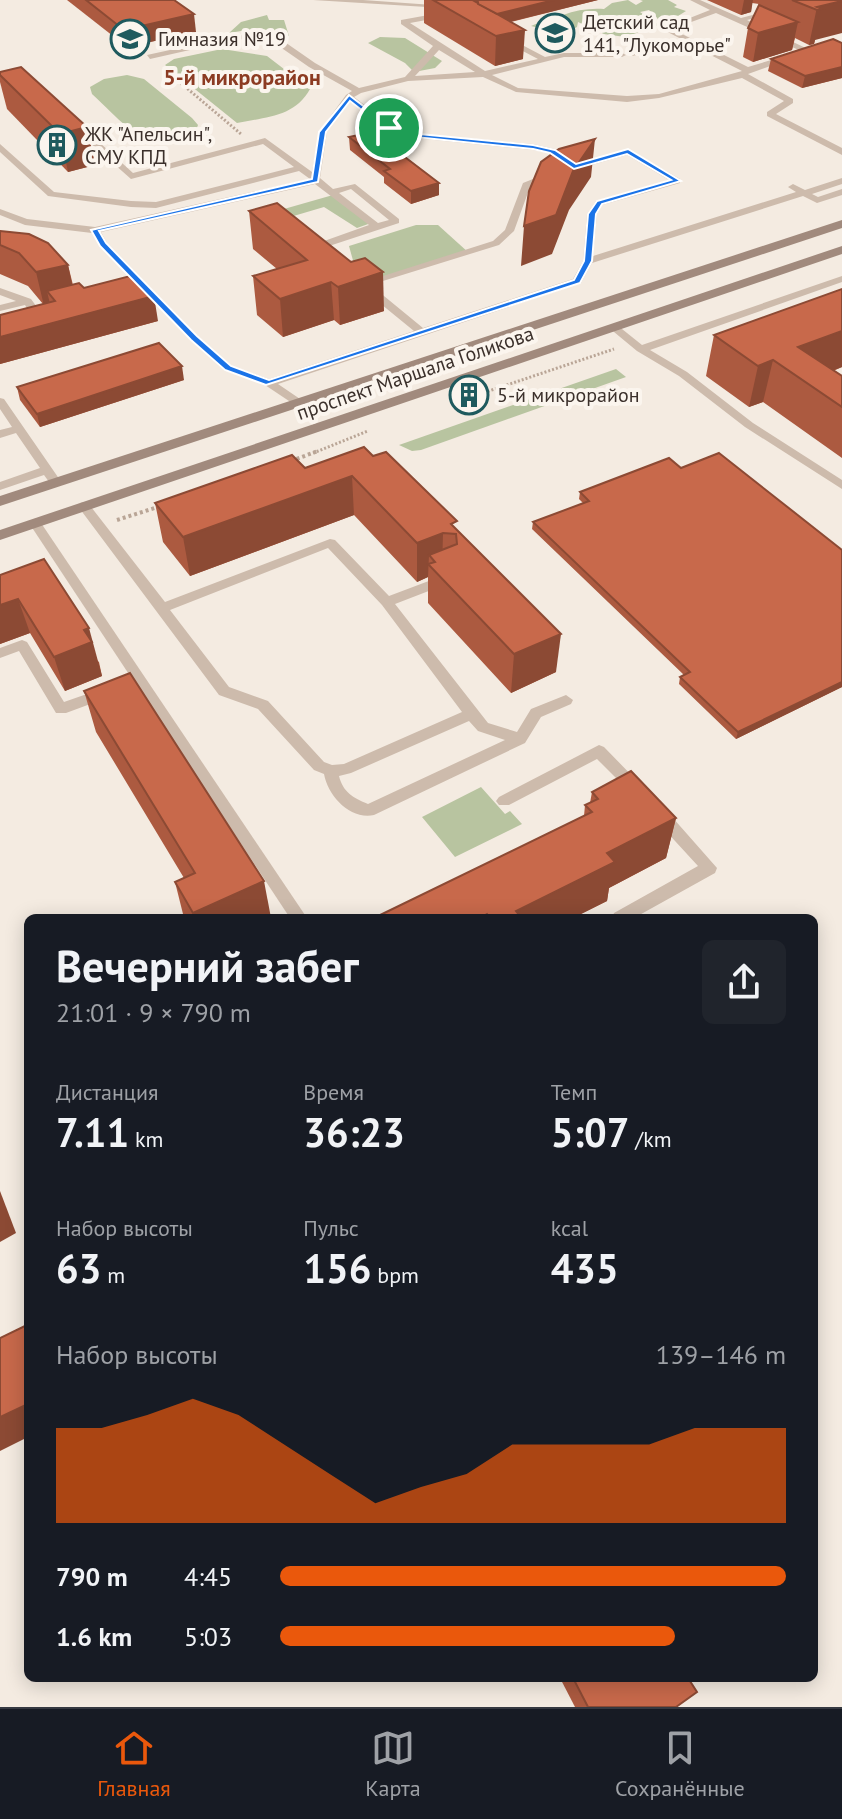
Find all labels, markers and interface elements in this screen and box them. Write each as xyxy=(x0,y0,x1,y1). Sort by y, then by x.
place label: Детский сад 141, "Лукоморье" xyxy=(583,9,731,58)
school or university icon: Детский сад 141, "Лукоморье" xyxy=(534,12,576,54)
school or university icon: Гимназия №19 xyxy=(109,18,151,60)
place label: Гимназия №19 xyxy=(158,26,286,52)
district label: 5-й микрорайон xyxy=(163,63,321,91)
pin xyxy=(355,94,423,162)
icon: arrive xyxy=(367,106,411,150)
place label: ЖК "Апельсин", СМУ КПД xyxy=(84,121,212,170)
building icon: ЖК "Апельсин", СМУ КПД xyxy=(36,124,78,166)
street label: проспект Маршала Голикова xyxy=(293,320,537,426)
building icon: 5-й микрорайон xyxy=(448,374,490,416)
place label: 5-й микрорайон xyxy=(497,382,639,408)
text: Вечерний забег xyxy=(56,937,359,994)
button: share xyxy=(702,940,786,1024)
text: 21:01 · 9 × 790 m xyxy=(56,996,251,1029)
text: Дистанция xyxy=(56,1078,158,1106)
text: Время xyxy=(303,1078,364,1106)
text: Темп xyxy=(551,1078,597,1106)
text: 7.11 xyxy=(56,1106,129,1158)
text: 36:23 xyxy=(303,1106,405,1158)
text: 5:07 xyxy=(551,1106,629,1158)
text: km xyxy=(129,1125,163,1153)
text: /km xyxy=(629,1125,672,1153)
text: Набор высоты xyxy=(56,1214,193,1242)
text: Пульс xyxy=(303,1214,359,1242)
text: kcal xyxy=(551,1214,588,1242)
text: 63 xyxy=(56,1242,101,1294)
text: 156 xyxy=(303,1242,371,1294)
text: 435 xyxy=(551,1242,619,1294)
text: m xyxy=(101,1261,125,1289)
text: bpm xyxy=(371,1261,419,1289)
text: Набор высоты xyxy=(56,1338,218,1371)
text: 139–146 m xyxy=(656,1338,786,1371)
text: 790 m xyxy=(56,1560,128,1593)
text: 4:45 xyxy=(184,1560,232,1593)
text: 1.6 km xyxy=(56,1620,132,1653)
text: 5:03 xyxy=(184,1620,232,1653)
tab: Главная xyxy=(97,1726,171,1802)
tab: Карта xyxy=(365,1726,421,1802)
tab: Сохранённые xyxy=(615,1726,745,1802)

